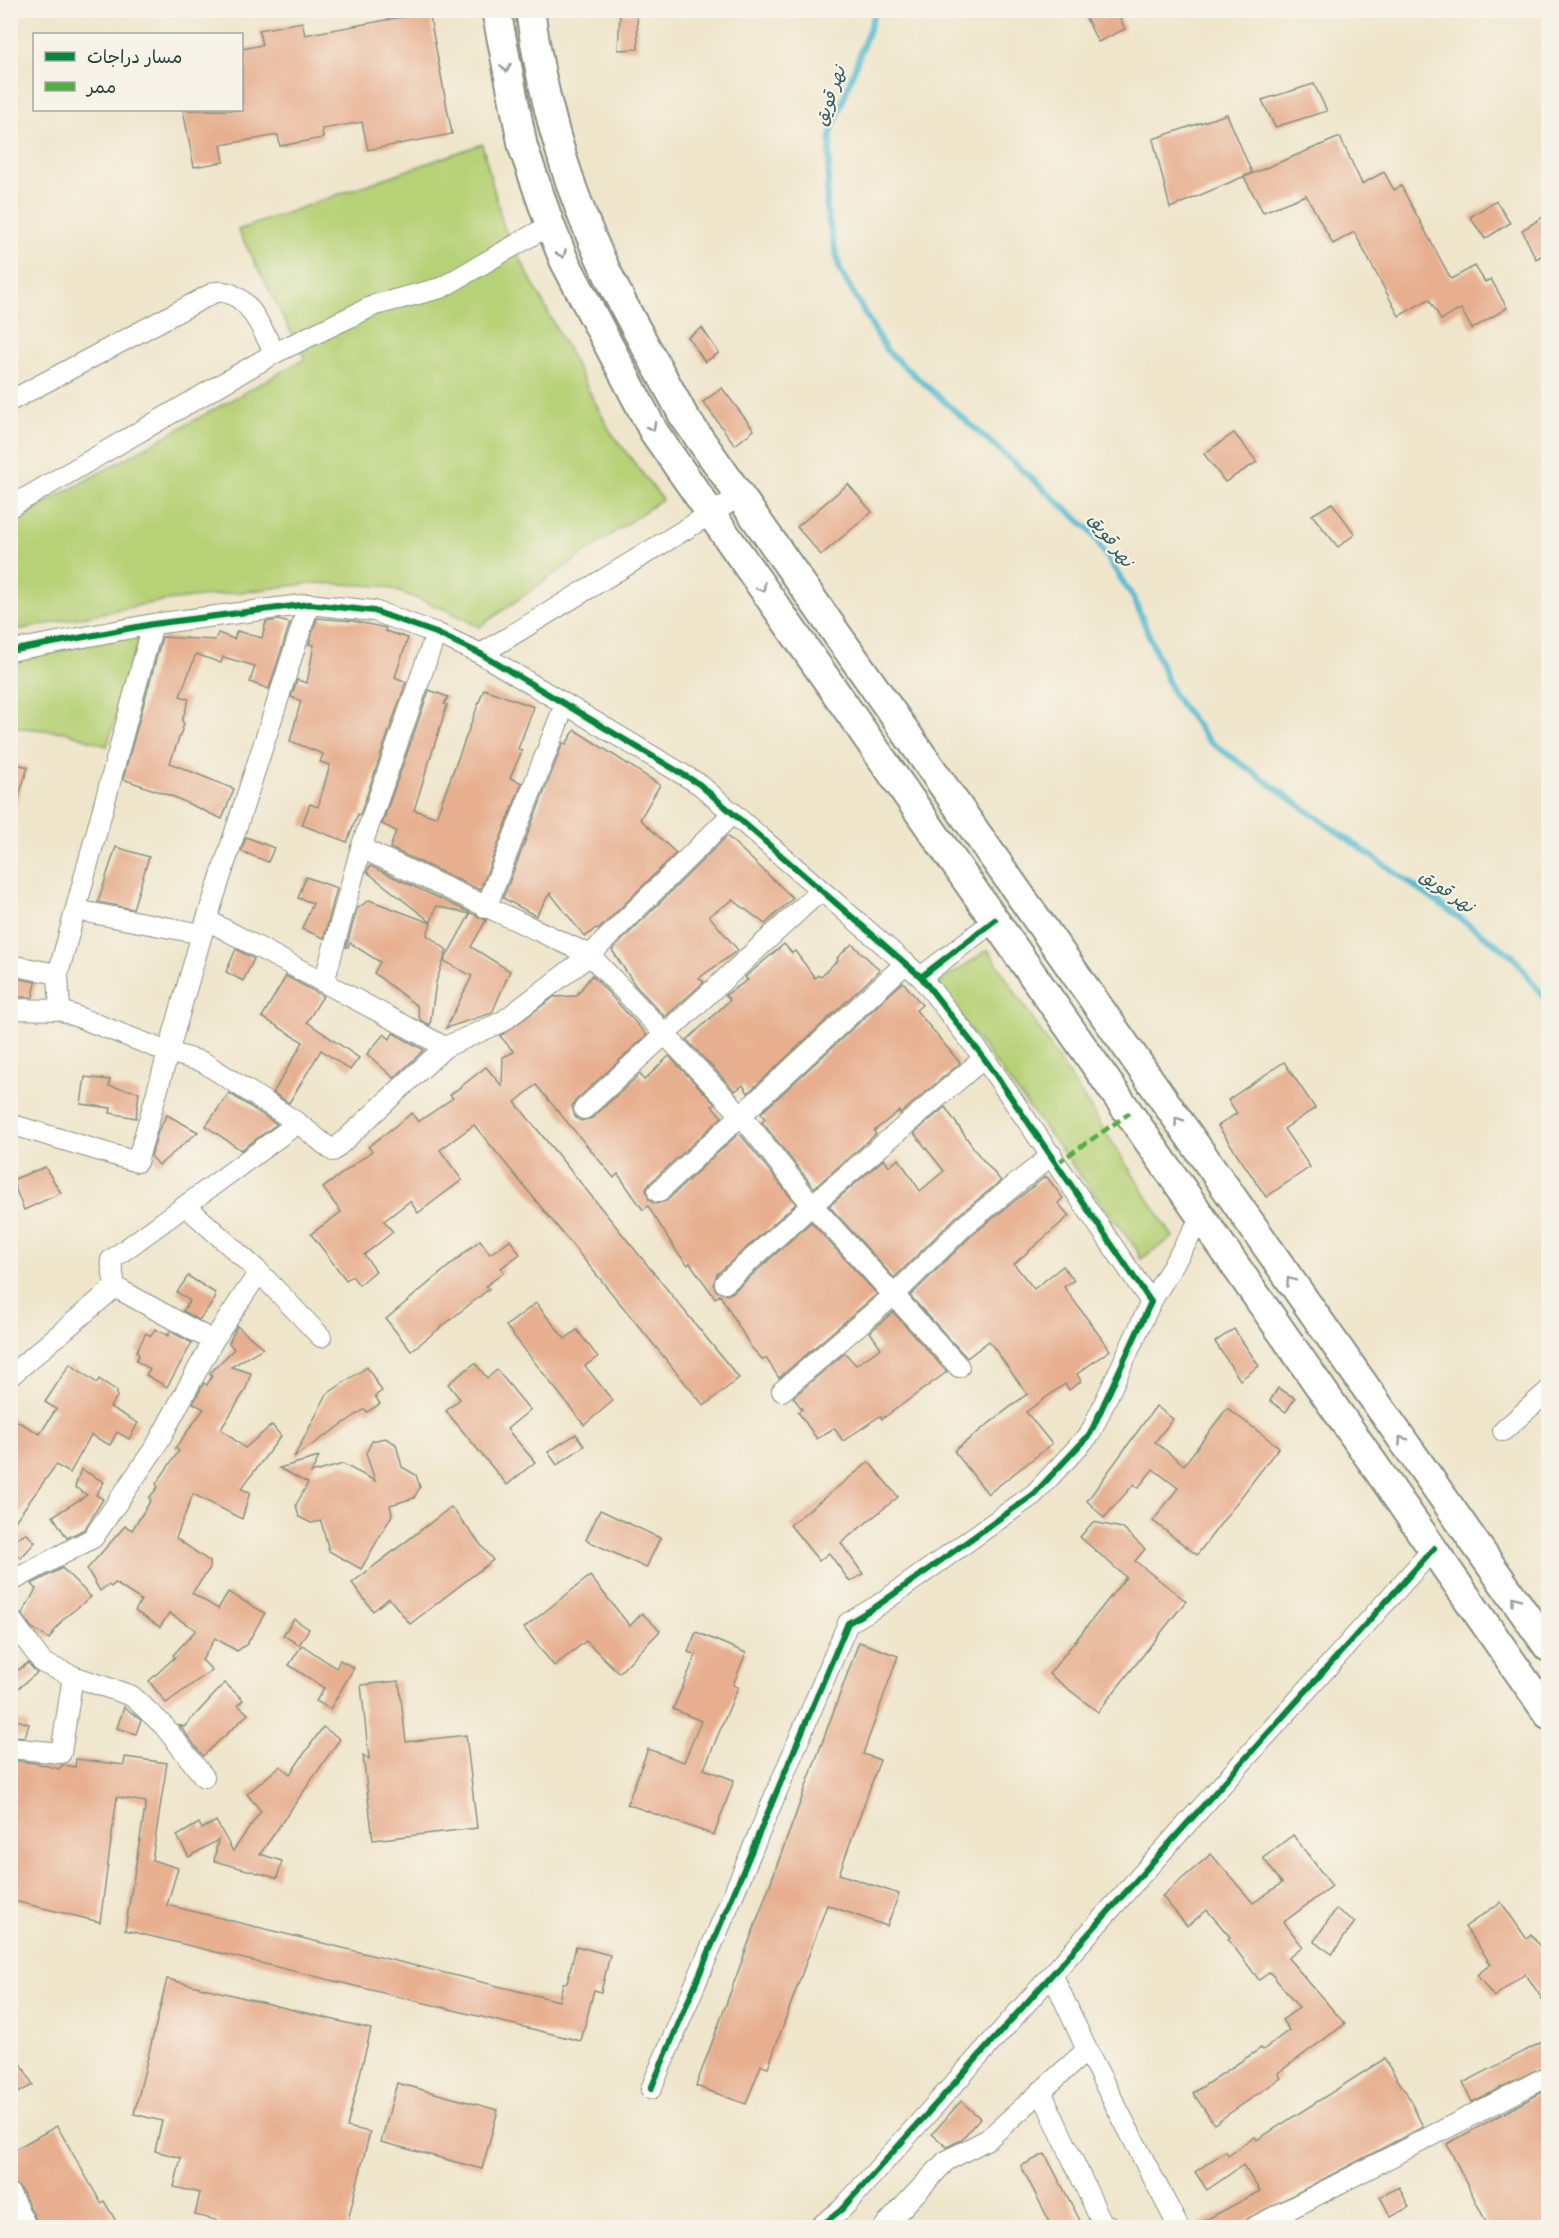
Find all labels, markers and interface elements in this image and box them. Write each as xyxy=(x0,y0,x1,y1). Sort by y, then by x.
legend xyxy=(33,33,243,111)
text: مسار دراجات xyxy=(87,47,182,68)
water label: نهر قويق xyxy=(811,61,851,129)
one-way arrow xyxy=(499,63,512,73)
text: ممر xyxy=(85,77,116,98)
one-way arrow xyxy=(555,248,567,259)
one-way arrow xyxy=(645,421,656,431)
water label: نهر قويق xyxy=(1084,509,1139,573)
one-way arrow xyxy=(755,582,766,593)
water label: نهر قويق xyxy=(1415,865,1480,919)
one-way arrow xyxy=(1174,1117,1185,1128)
one-way arrow xyxy=(1286,1276,1297,1287)
one-way arrow xyxy=(1398,1436,1409,1447)
one-way arrow xyxy=(1511,1595,1522,1606)

